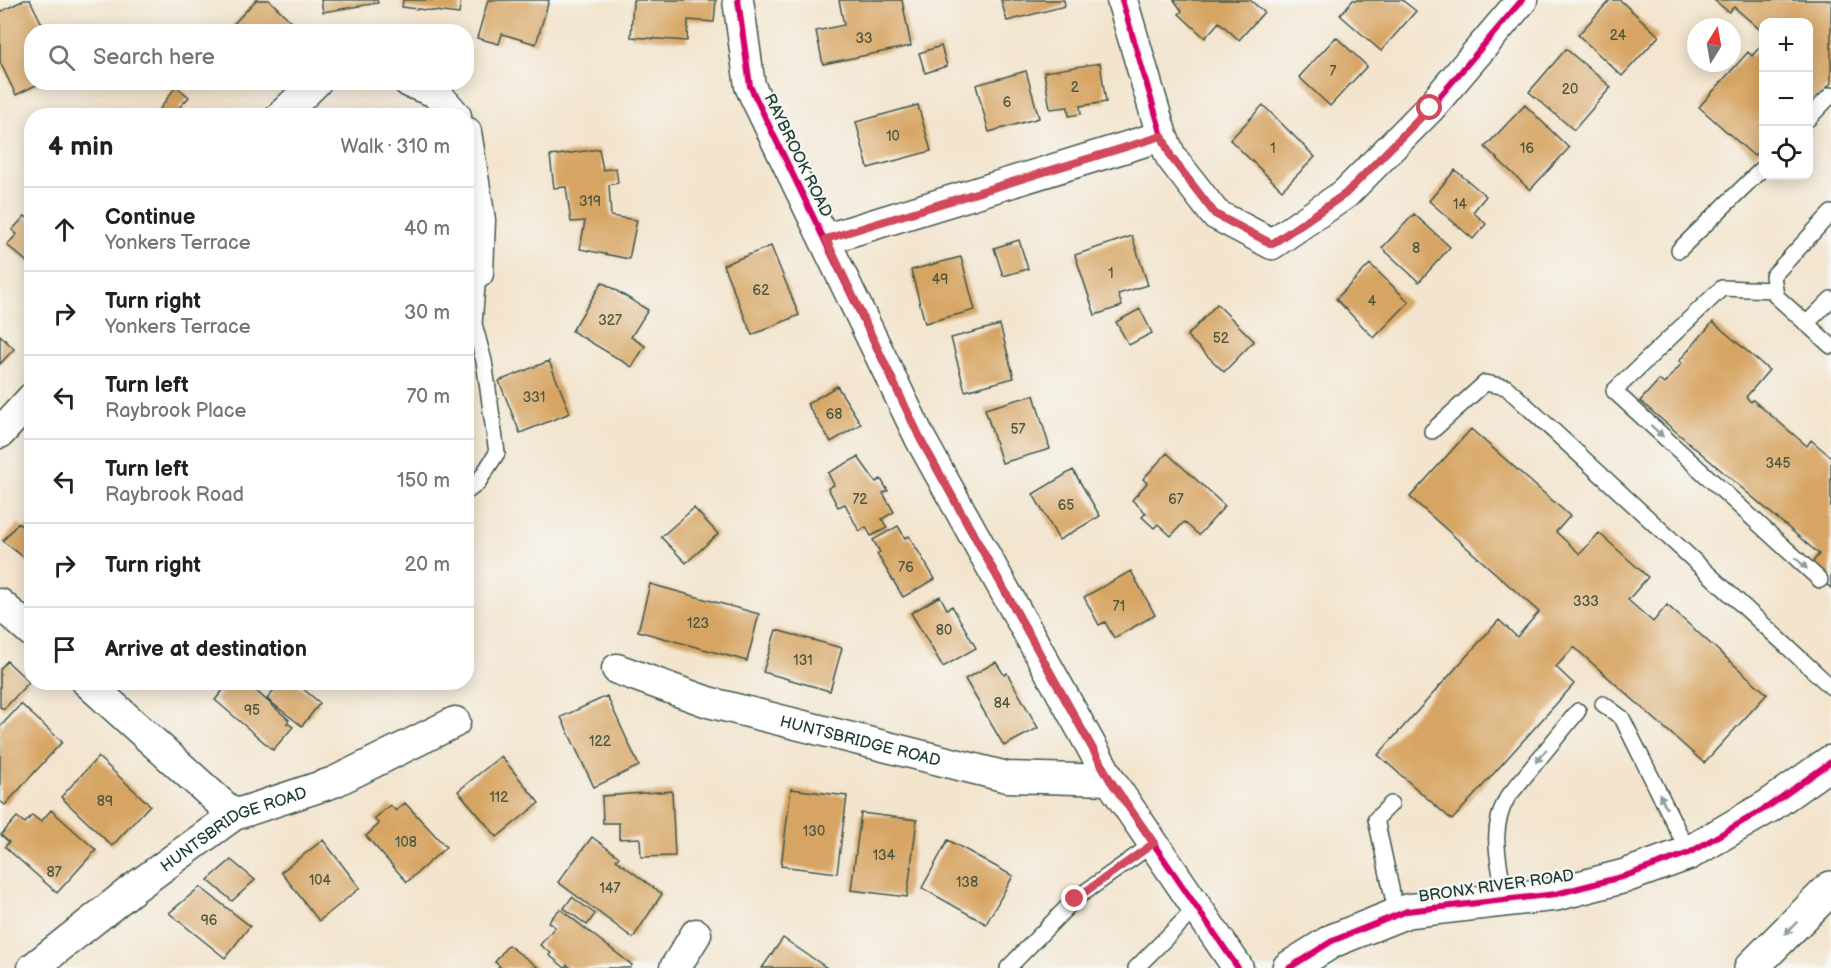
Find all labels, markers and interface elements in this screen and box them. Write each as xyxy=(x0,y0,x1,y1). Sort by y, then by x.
north arrow xyxy=(1687,18,1741,72)
map controls xyxy=(1759,18,1813,180)
button: + xyxy=(1759,18,1813,72)
search box xyxy=(24,24,474,90)
house number: 24 xyxy=(1610,27,1627,44)
house number: 33 xyxy=(855,30,873,47)
icon: search xyxy=(45,41,78,74)
text: Search here xyxy=(93,44,215,71)
house number: 7 xyxy=(1330,63,1337,80)
button: − xyxy=(1759,72,1813,126)
house number: 2 xyxy=(1071,79,1080,96)
house number: 20 xyxy=(1562,81,1578,98)
street label: RAYBROOK ROAD xyxy=(760,91,836,220)
house number: 6 xyxy=(1003,94,1012,111)
route start xyxy=(1416,94,1442,120)
button: locate xyxy=(1759,126,1813,180)
house number: 10 xyxy=(886,128,900,145)
text: 4 min xyxy=(48,132,113,163)
text: Walk · 310 m xyxy=(341,135,450,159)
house number: 1 xyxy=(1270,140,1276,157)
house number: 16 xyxy=(1520,140,1534,157)
house number: 319 xyxy=(579,193,601,210)
house number: 14 xyxy=(1453,196,1467,213)
text: Continue xyxy=(105,204,195,231)
icon: ahead xyxy=(48,213,81,246)
text: 40 m xyxy=(404,217,450,241)
text: Yonkers Terrace xyxy=(105,231,251,255)
house number: 8 xyxy=(1412,240,1420,257)
house number: 1 xyxy=(1108,265,1114,282)
house number: 49 xyxy=(932,271,948,288)
house number: 62 xyxy=(753,282,770,299)
text: Turn right xyxy=(105,288,201,315)
house number: 4 xyxy=(1368,293,1377,310)
icon: right xyxy=(48,297,81,330)
text: 30 m xyxy=(404,301,450,325)
house number: 327 xyxy=(598,312,622,329)
text: Yonkers Terrace xyxy=(105,315,251,339)
house number: 52 xyxy=(1213,330,1230,347)
text: Turn left xyxy=(105,372,189,399)
icon: left xyxy=(48,381,81,414)
text: 70 m xyxy=(406,385,450,409)
house number: 331 xyxy=(523,389,545,406)
text: Raybrook Place xyxy=(105,399,246,423)
house number: 68 xyxy=(826,406,842,423)
house number: 57 xyxy=(1011,421,1026,438)
one-way arrow xyxy=(1649,424,1664,437)
house number: 345 xyxy=(1765,455,1791,472)
text: Turn left xyxy=(105,456,189,483)
icon: left xyxy=(48,465,81,498)
text: 150 m xyxy=(397,469,450,493)
text: Raybrook Road xyxy=(105,483,244,507)
house number: 72 xyxy=(852,491,868,508)
house number: 67 xyxy=(1168,491,1184,508)
house number: 65 xyxy=(1058,497,1074,514)
icon: right xyxy=(48,549,81,582)
text: Turn right xyxy=(105,552,201,579)
text: 20 m xyxy=(405,553,450,577)
one-way arrow xyxy=(1793,556,1808,570)
house number: 76 xyxy=(898,559,914,576)
house number: 333 xyxy=(1573,593,1599,610)
house number: 71 xyxy=(1113,598,1125,615)
house number: 123 xyxy=(687,615,709,632)
house number: 80 xyxy=(936,622,952,639)
icon: arrive xyxy=(48,633,81,666)
text: Arrive at destination xyxy=(105,636,307,663)
house number: 131 xyxy=(793,652,813,669)
house number: 84 xyxy=(994,695,1011,712)
house number: 95 xyxy=(244,702,260,719)
street label: HUNTSBRIDGE ROAD xyxy=(778,712,942,771)
house number: 122 xyxy=(589,733,612,750)
one-way arrow xyxy=(1535,748,1548,763)
street label: HUNTSBRIDGE ROAD xyxy=(157,784,310,876)
house number: 112 xyxy=(489,789,509,806)
one-way arrow xyxy=(1659,792,1668,809)
house number: 89 xyxy=(97,793,113,810)
house number: 130 xyxy=(803,823,825,840)
house number: 108 xyxy=(395,834,417,851)
house number: 134 xyxy=(873,847,896,864)
house number: 87 xyxy=(46,864,62,881)
street label: BRONX RIVER ROAD xyxy=(1417,866,1575,907)
house number: 104 xyxy=(309,872,332,889)
house number: 138 xyxy=(956,874,978,891)
house number: 147 xyxy=(600,880,621,897)
route end xyxy=(1061,885,1087,911)
house number: 96 xyxy=(201,912,218,929)
one-way arrow xyxy=(1784,921,1798,936)

